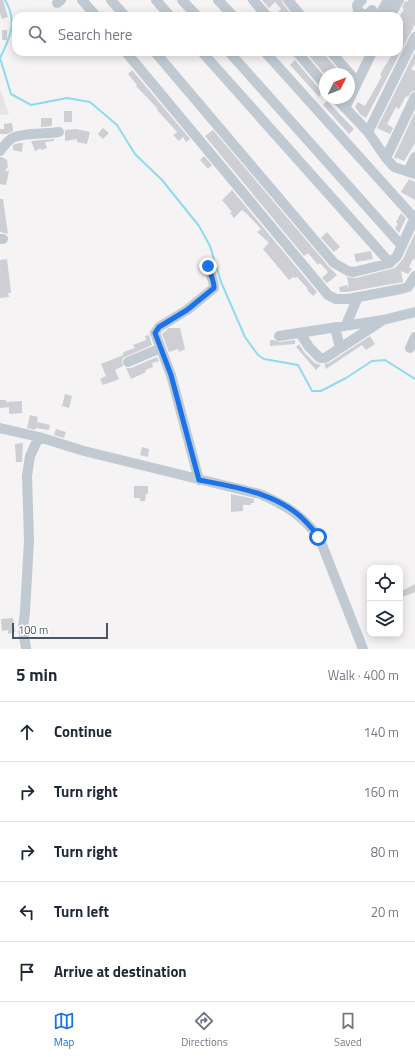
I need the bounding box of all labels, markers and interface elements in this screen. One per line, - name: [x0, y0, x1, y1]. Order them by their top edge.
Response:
- search box: [12, 12, 403, 56]
- icon: search: [26, 23, 48, 45]
- text: Search here: [58, 23, 132, 46]
- north arrow: [319, 68, 355, 104]
- route end: [199, 257, 217, 275]
- route start: [309, 528, 327, 546]
- map controls: [367, 565, 403, 637]
- button: locate: [367, 565, 403, 601]
- button: layers: [367, 601, 403, 637]
- scale bar: [12, 621, 108, 640]
- text: 100 m: [18, 622, 48, 638]
- text: 5 min: [16, 662, 57, 688]
- text: Walk · 400 m: [328, 665, 399, 685]
- text: Continue: [54, 720, 112, 743]
- icon: ahead: [16, 721, 38, 743]
- text: 140 m: [363, 722, 399, 742]
- text: Turn right: [54, 780, 118, 803]
- icon: right: [16, 781, 38, 803]
- text: 160 m: [363, 782, 399, 802]
- text: Turn right: [54, 840, 118, 863]
- icon: right: [16, 841, 38, 863]
- text: 80 m: [371, 842, 399, 862]
- text: Turn left: [54, 900, 109, 923]
- icon: left: [16, 901, 38, 923]
- text: 20 m: [371, 902, 399, 922]
- text: Arrive at destination: [54, 960, 187, 983]
- icon: arrive: [16, 961, 38, 983]
- tab: Map: [53, 1010, 75, 1050]
- tab: Directions: [181, 1010, 228, 1050]
- tab: Saved: [334, 1010, 362, 1050]

